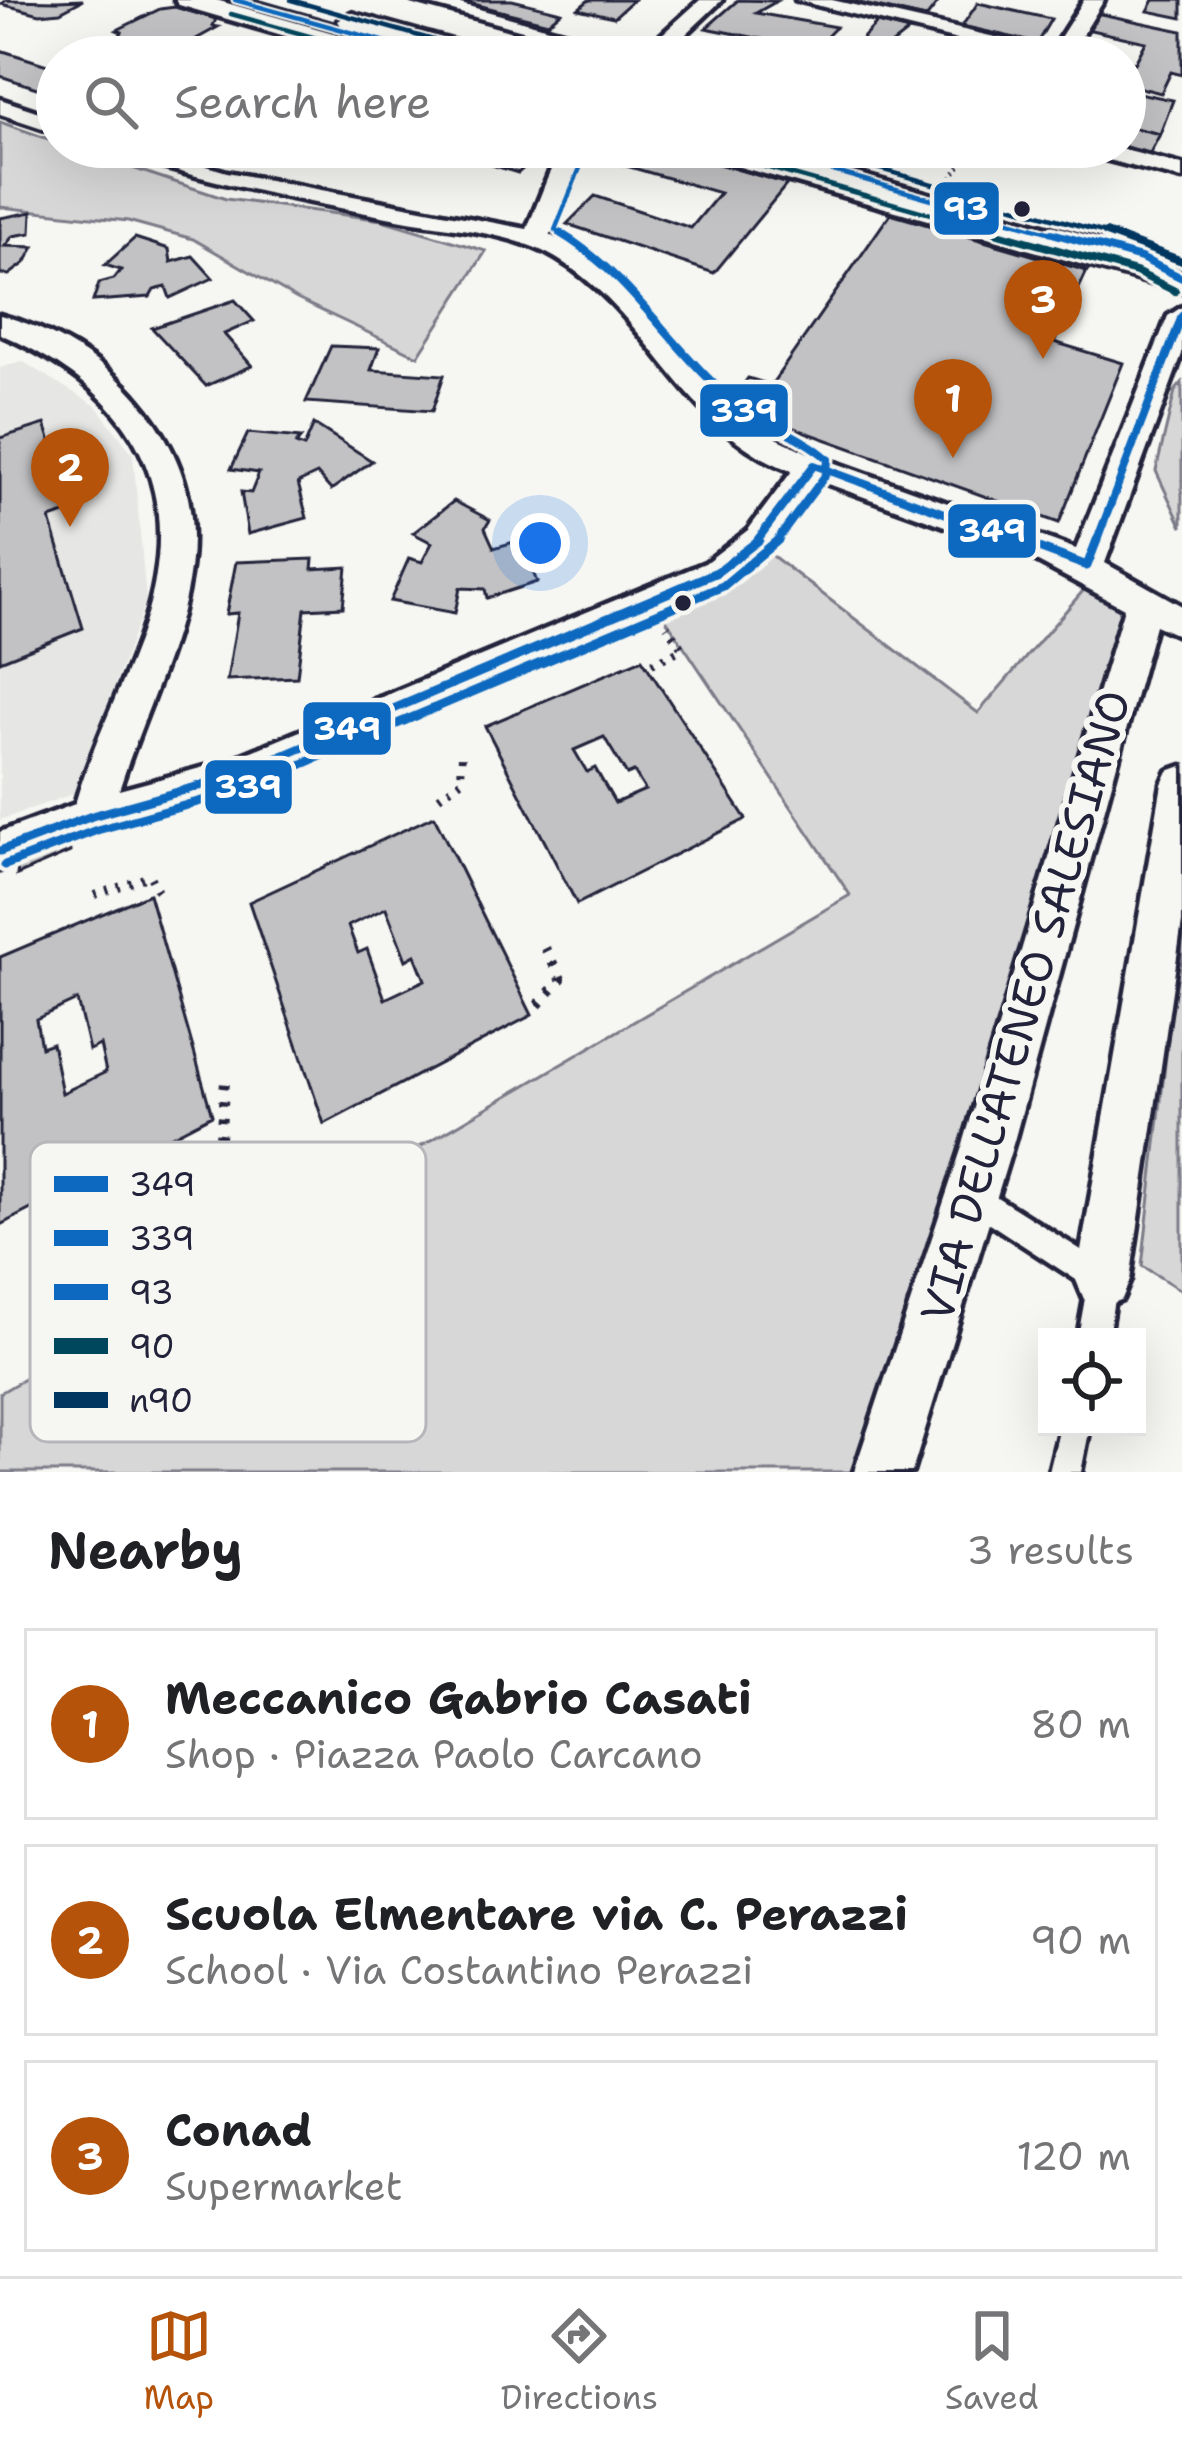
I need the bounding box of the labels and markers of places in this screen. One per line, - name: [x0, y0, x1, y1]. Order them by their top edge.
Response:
- unlabelled marker: [1011, 198, 1033, 220]
- pin: 3: [1004, 260, 1082, 359]
- pin: 1: [914, 359, 992, 458]
- pin: 2: [31, 428, 109, 527]
- unlabelled marker: [672, 592, 694, 614]

